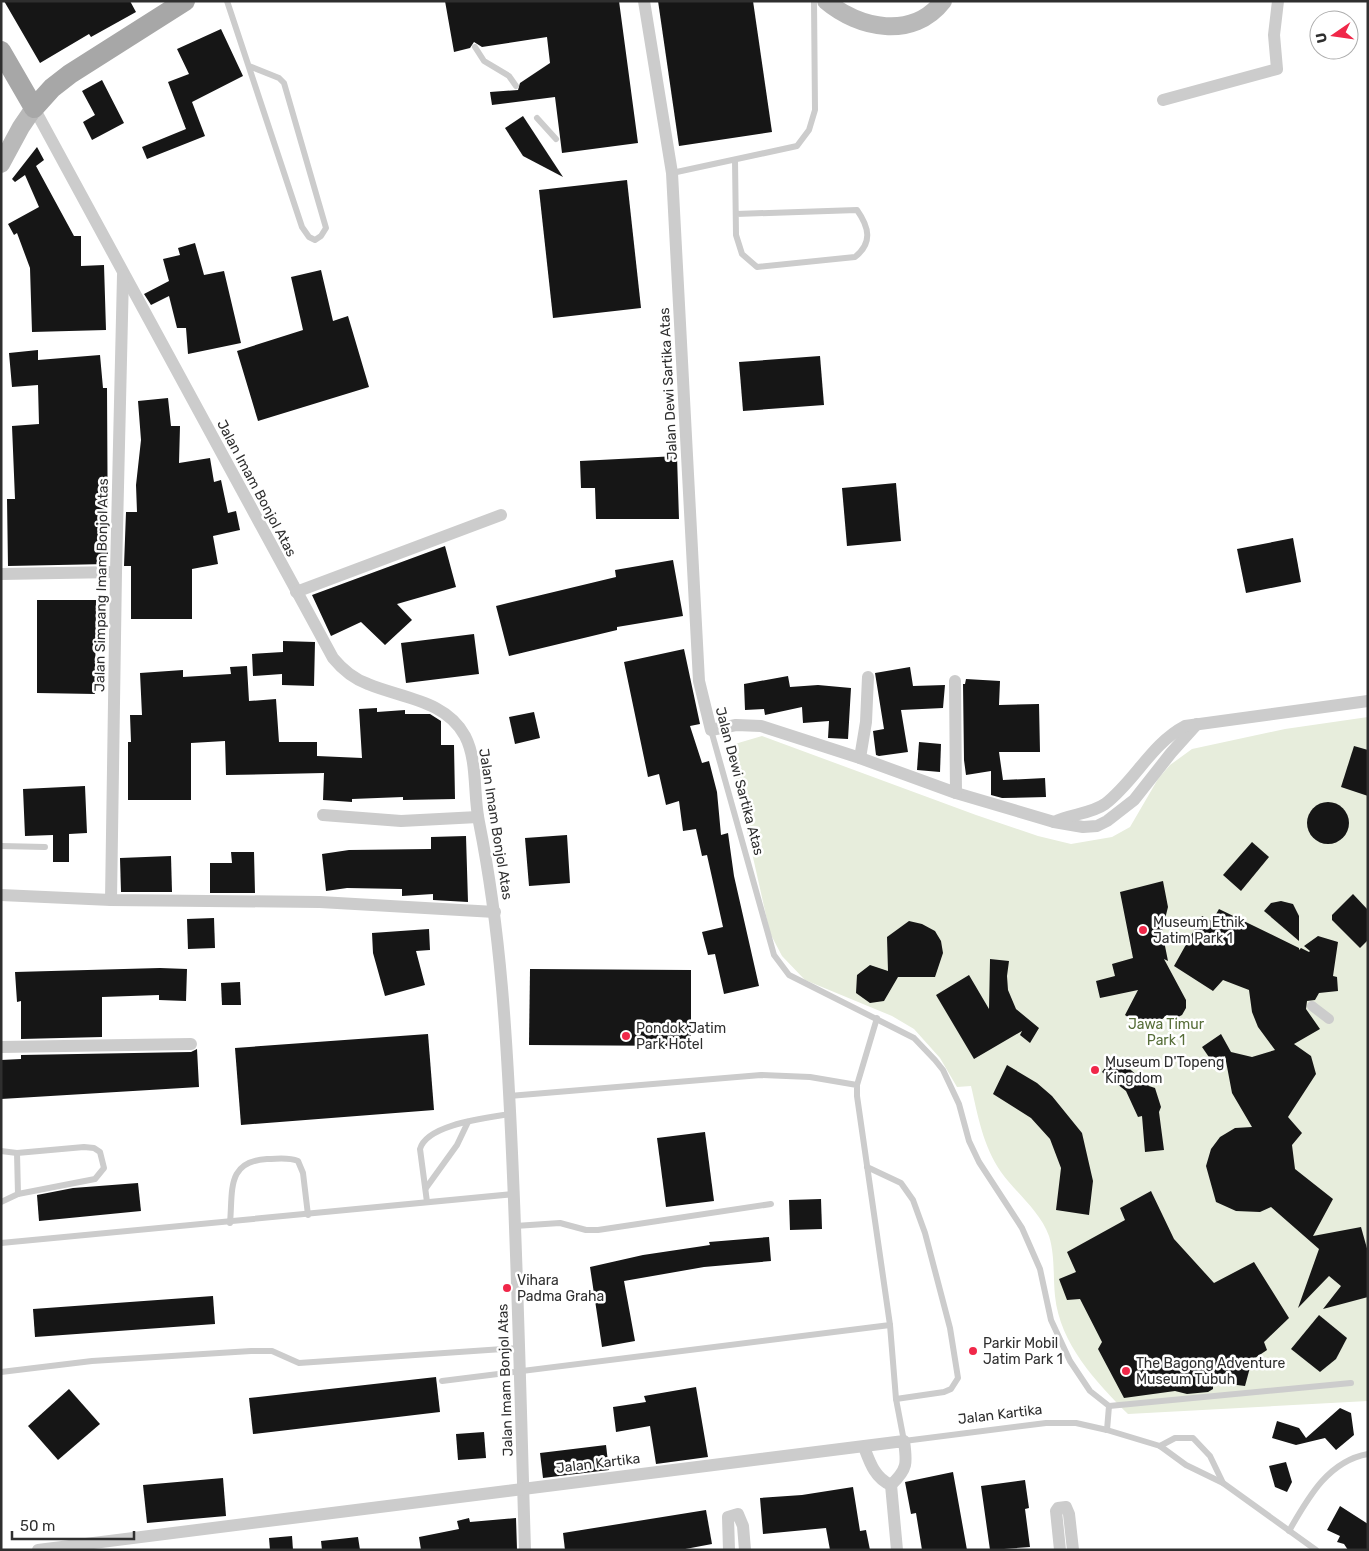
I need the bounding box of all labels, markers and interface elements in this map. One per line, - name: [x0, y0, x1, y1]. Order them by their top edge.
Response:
- north arrow: [1309, 10, 1359, 60]
- text: U: [1312, 31, 1331, 45]
- street label: Jalan Dewi Sartika Atas: [656, 307, 681, 461]
- street label: Jalan Imam Bonjol Atas: [213, 417, 300, 560]
- street label: Jalan Simpang Imam Bonjol Atas: [91, 478, 112, 692]
- street label: Jalan Dewi Sartika Atas: [712, 705, 767, 857]
- street label: Jalan Imam Bonjol Atas: [475, 747, 516, 901]
- place label: Museum Etnik Jatim Park 1: [1153, 914, 1246, 947]
- marker: Museum Etnik Jatim Park 1: [1137, 924, 1149, 936]
- park label: Jawa Timur Park 1: [1128, 1016, 1205, 1049]
- place label: Pondok Jatim Park Hotel: [636, 1020, 726, 1053]
- marker: Pondok Jatim Park Hotel: [620, 1030, 632, 1042]
- place label: Museum D'Topeng Kingdom: [1105, 1054, 1224, 1087]
- marker: Museum D'Topeng Kingdom: [1089, 1064, 1101, 1076]
- place label: Vihara Padma Graha: [517, 1272, 604, 1305]
- marker: Vihara Padma Graha: [501, 1282, 513, 1294]
- street label: Jalan Imam Bonjol Atas: [494, 1303, 517, 1457]
- place label: Parkir Mobil Jatim Park 1: [983, 1335, 1063, 1368]
- marker: Parkir Mobil Jatim Park 1: [967, 1345, 979, 1357]
- place label: The Bagong Adventure Museum Tubuh: [1136, 1355, 1285, 1388]
- marker: The Bagong Adventure Museum Tubuh: [1120, 1365, 1132, 1377]
- street label: Jalan Kartika: [957, 1401, 1043, 1428]
- street label: Jalan Kartika: [555, 1450, 641, 1477]
- scale bar: [12, 1508, 135, 1540]
- text: 50 m: [20, 1517, 55, 1535]

